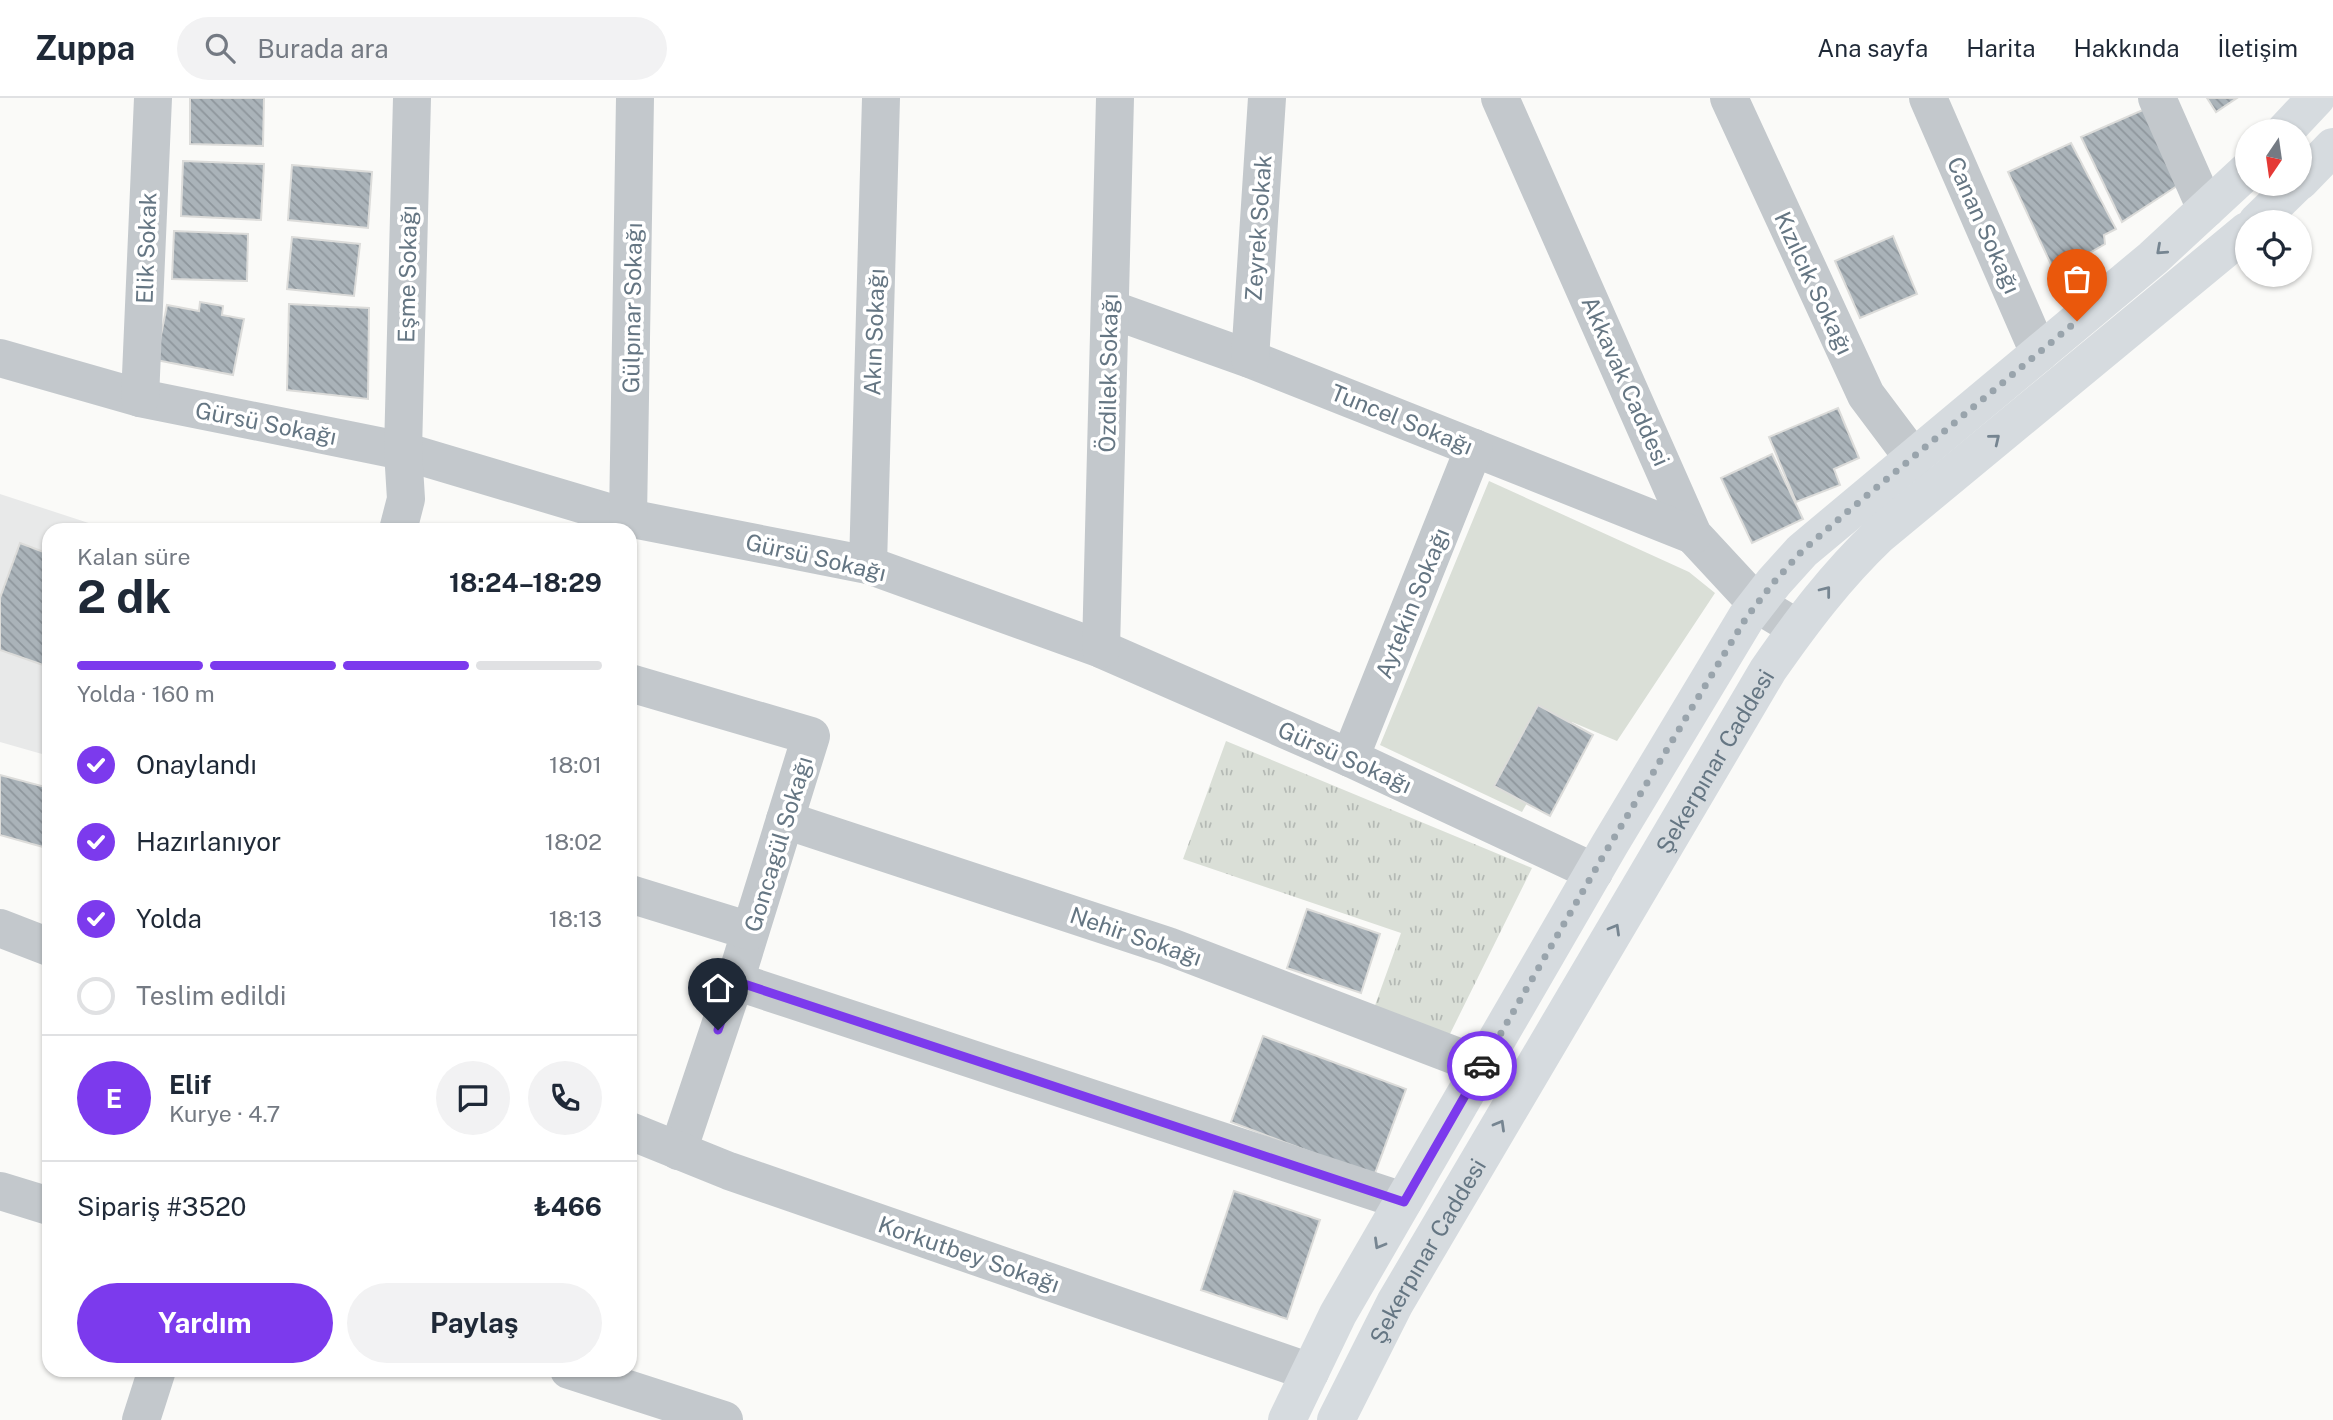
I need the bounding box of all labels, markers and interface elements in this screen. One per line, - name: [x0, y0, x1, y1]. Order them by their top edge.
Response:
- search box: [177, 17, 667, 80]
- text: Zuppa: [35, 29, 135, 67]
- icon: search: [201, 29, 239, 67]
- text: Burada ara: [257, 33, 389, 64]
- text: Ana sayfa: [1817, 34, 1928, 62]
- text: Harita: [1966, 34, 2036, 62]
- text: Hakkında: [2074, 34, 2179, 62]
- text: İletişim: [2217, 34, 2298, 62]
- north arrow: [2235, 119, 2312, 196]
- map controls: [2235, 119, 2312, 287]
- street label: Canan Sokağı: [1942, 152, 2026, 298]
- street label: Zeyrek Sokak: [1239, 154, 1277, 302]
- street label: Elik Sokak: [131, 192, 161, 304]
- street label: Eşme Sokağı: [392, 205, 422, 343]
- street label: Kızılcık Sokağı: [1769, 207, 1859, 359]
- button: locate: [2235, 210, 2312, 287]
- street label: Gülpınar Sokağı: [617, 222, 647, 394]
- one-way arrow: [2156, 242, 2169, 255]
- pin: [2047, 249, 2107, 321]
- icon: bag: [2058, 260, 2096, 298]
- street label: Akın Sokağı: [858, 268, 890, 396]
- street label: Akkavak Caddesi: [1577, 292, 1675, 470]
- street label: Özdilek Sokağı: [1093, 293, 1123, 453]
- street label: Tuncel Sokağı: [1327, 378, 1477, 460]
- street label: Gürsü Sokağı: [193, 396, 339, 450]
- one-way arrow: [1988, 435, 2000, 448]
- street label: Aytekin Sokağı: [1369, 524, 1455, 682]
- street label: Gürsü Sokağı: [743, 528, 889, 586]
- text: Kalan süre: [77, 543, 191, 570]
- text: 18:24–18:29: [449, 567, 602, 598]
- text: 2 dk: [77, 569, 171, 623]
- one-way arrow: [1818, 586, 1831, 598]
- street label: Şekerpınar Caddesi: [1650, 664, 1779, 858]
- text: Yolda · 160 m: [77, 680, 215, 707]
- street label: Gürsü Sokağı: [1274, 715, 1416, 799]
- icon: check: [77, 746, 115, 784]
- text: Onaylandı: [136, 749, 257, 780]
- text: 18:01: [549, 751, 602, 778]
- street label: Goncagül Sokağı: [739, 753, 817, 935]
- icon: check: [77, 823, 115, 861]
- text: Hazırlanıyor: [136, 826, 281, 857]
- text: 18:02: [545, 828, 602, 855]
- icon: check: [77, 900, 115, 938]
- street label: Nehir Sokağı: [1067, 901, 1205, 971]
- text: Yolda: [136, 903, 202, 934]
- text: 18:13: [549, 905, 602, 932]
- one-way arrow: [1607, 923, 1620, 936]
- pin: [688, 958, 748, 1030]
- icon: home: [699, 969, 737, 1007]
- text: Teslim edildi: [136, 980, 286, 1011]
- courier: [1447, 1031, 1517, 1101]
- icon: car: [1463, 1047, 1501, 1085]
- button: chat: [436, 1061, 510, 1135]
- button: phone: [528, 1061, 602, 1135]
- text: Elif: [169, 1069, 211, 1100]
- text: E: [106, 1083, 122, 1114]
- text: Kurye · 4.7: [169, 1100, 280, 1127]
- one-way arrow: [1492, 1120, 1505, 1132]
- street label: Şekerpınar Caddesi: [1363, 1154, 1491, 1348]
- text: Sipariş #3520: [77, 1191, 247, 1222]
- text: ₺466: [534, 1191, 602, 1222]
- street label: Korkutbey Sokağı: [875, 1210, 1063, 1298]
- one-way arrow: [1374, 1236, 1387, 1249]
- button: Yardım: [77, 1283, 333, 1363]
- button: Paylaş: [347, 1283, 602, 1363]

